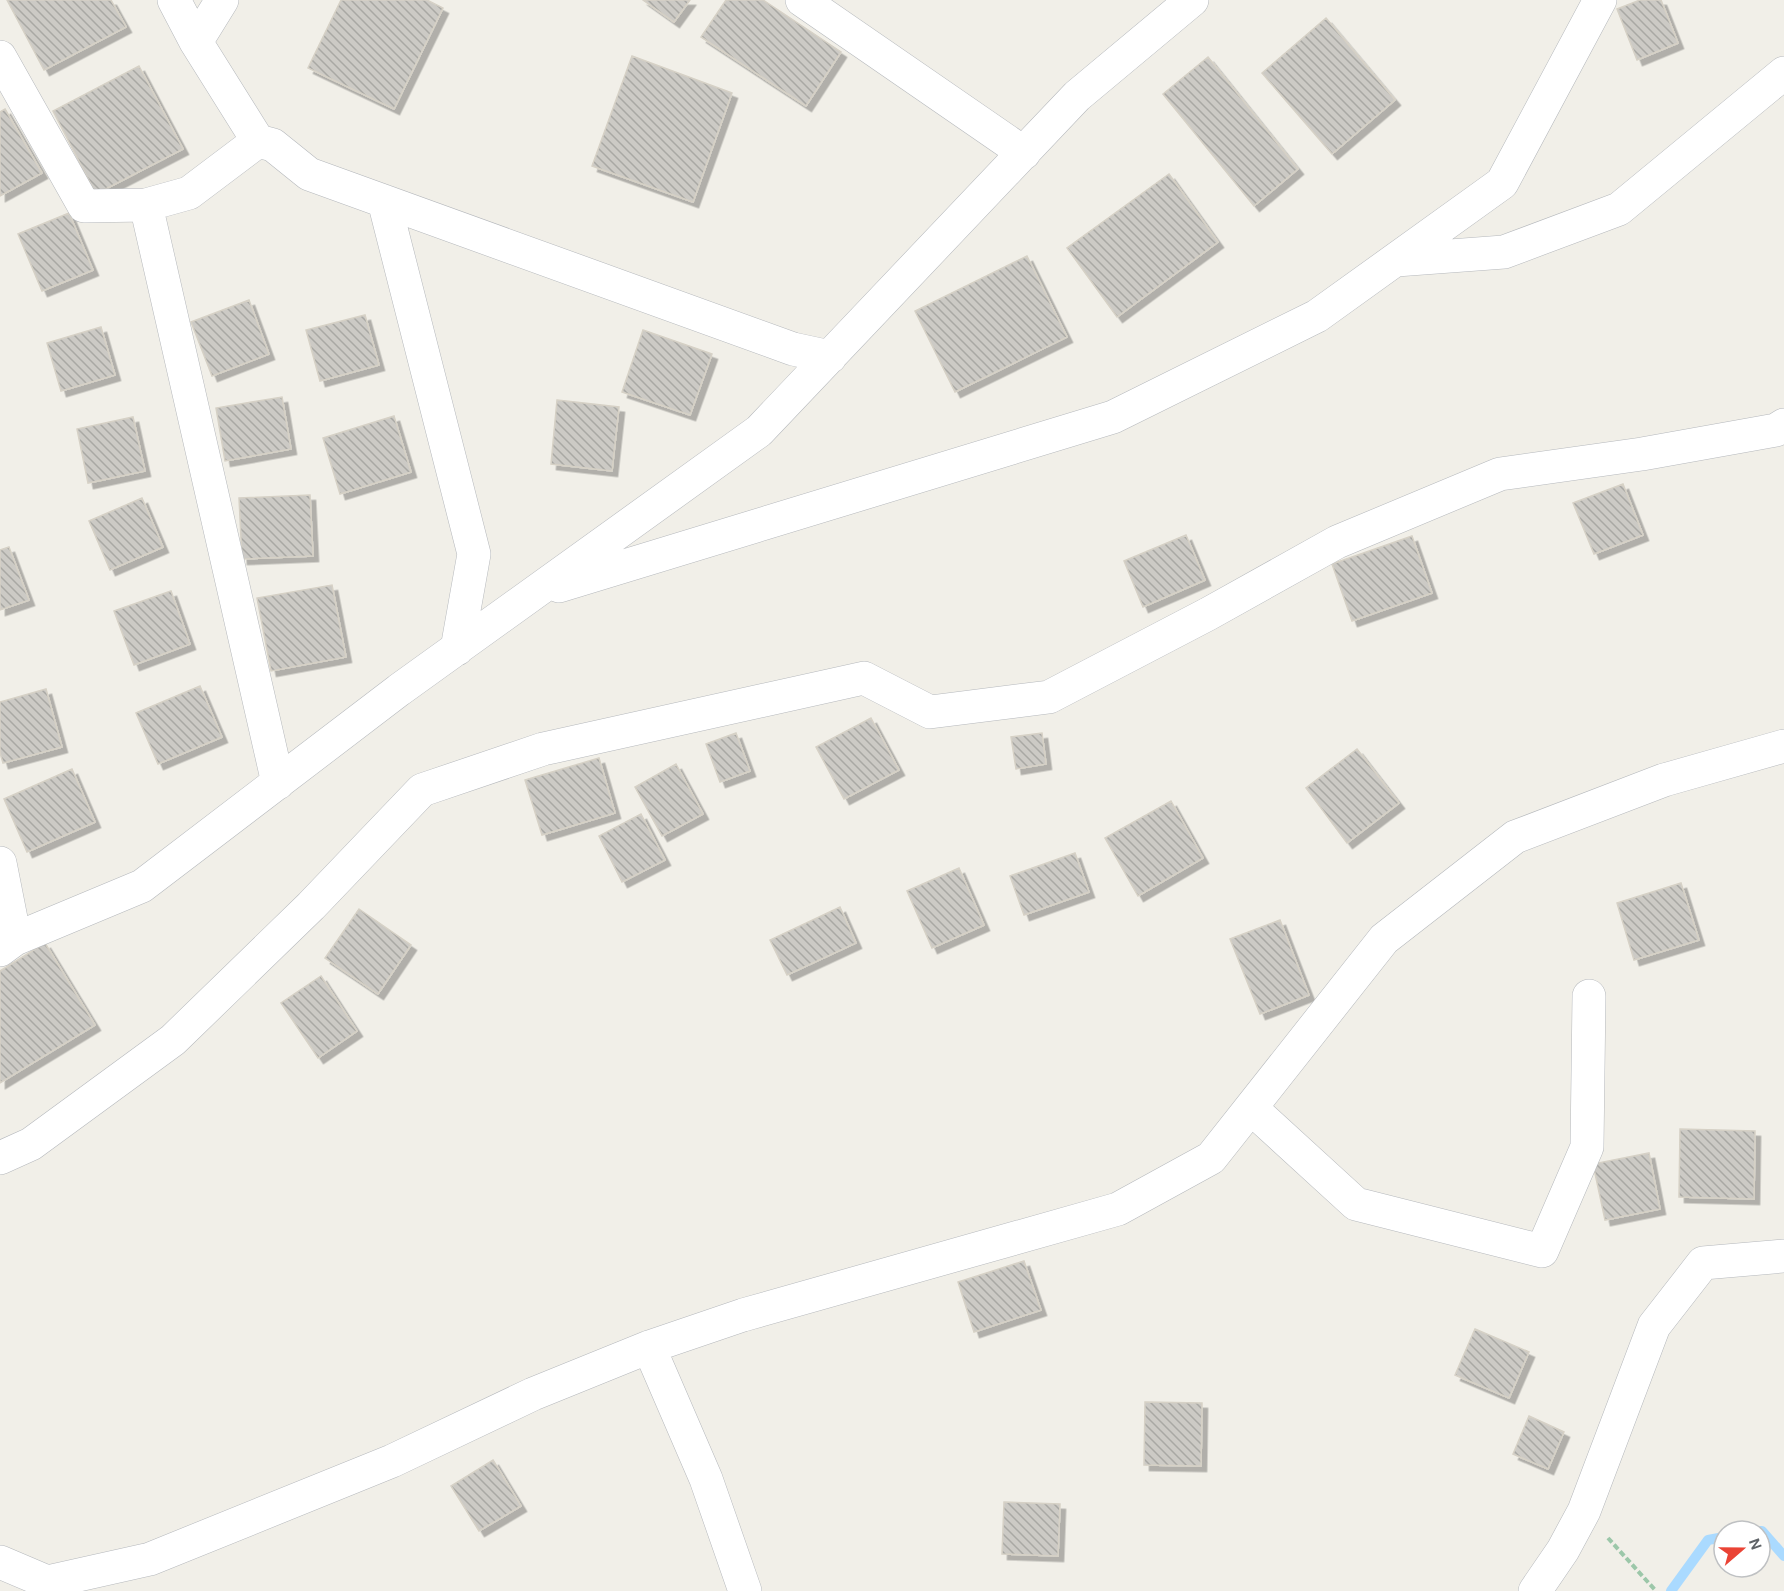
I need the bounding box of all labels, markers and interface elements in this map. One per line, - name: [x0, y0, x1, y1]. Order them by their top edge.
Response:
- north arrow: [1712, 1519, 1772, 1579]
- text: N: [1745, 1535, 1767, 1553]

